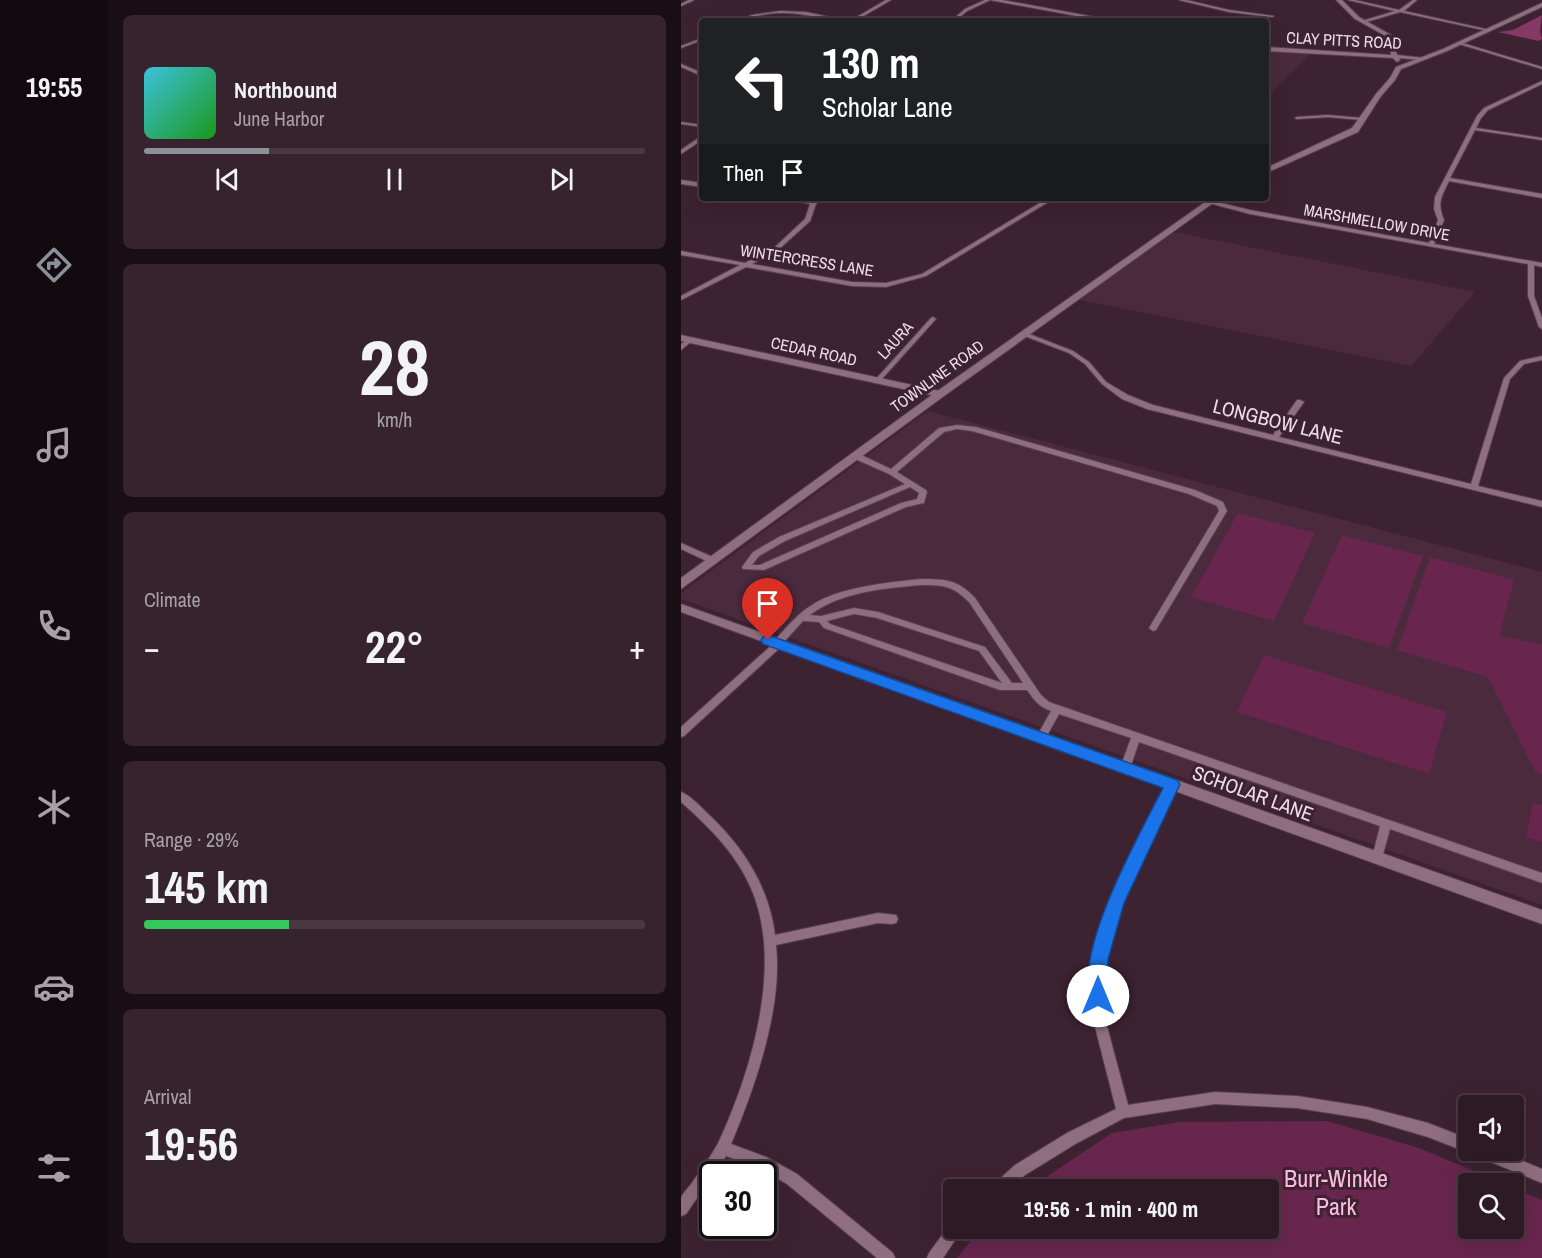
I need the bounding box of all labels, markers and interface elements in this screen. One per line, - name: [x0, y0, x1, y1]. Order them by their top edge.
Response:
- street label: CLAY PITTS ROAD: [1286, 26, 1402, 54]
- text: 130 m: [822, 35, 920, 91]
- icon: left: [723, 42, 801, 120]
- text: 19:55: [26, 69, 82, 105]
- text: Northbound: [234, 75, 337, 105]
- text: Scholar Lane: [822, 89, 952, 125]
- text: June Harbor: [234, 105, 324, 132]
- icon: arrive: [776, 156, 809, 189]
- text: Then: [723, 158, 764, 188]
- icon: previous: [211, 163, 244, 196]
- icon: pause: [378, 163, 411, 196]
- icon: next: [545, 163, 578, 196]
- street label: MARSHMELLOW DRIVE: [1302, 198, 1452, 246]
- street label: WINTERCRESS LANE: [739, 239, 875, 281]
- icon: directions: [33, 244, 75, 286]
- text: 28: [359, 314, 430, 419]
- street label: LAURA: [872, 316, 918, 364]
- street label: CEDAR ROAD: [769, 331, 859, 371]
- street label: TOWNLINE ROAD: [886, 335, 988, 417]
- street label: LONGBOW LANE: [1210, 392, 1346, 450]
- text: km/h: [377, 406, 412, 433]
- icon: music: [33, 424, 75, 466]
- pin: [742, 578, 793, 640]
- text: Climate: [144, 586, 201, 613]
- icon: arrive: [751, 587, 784, 620]
- icon: phone: [33, 605, 75, 647]
- text: 22°: [365, 616, 424, 677]
- text: −: [144, 625, 160, 669]
- text: +: [629, 625, 645, 669]
- street label: SCHOLAR LANE: [1189, 759, 1317, 827]
- icon: climate: [33, 786, 75, 828]
- text: Range · 29%: [144, 826, 239, 853]
- text: 145 km: [144, 856, 269, 917]
- position arrow: [1066, 964, 1130, 1028]
- icon: car: [33, 966, 75, 1008]
- text: Arrival: [144, 1083, 191, 1110]
- map controls: [1458, 1095, 1524, 1239]
- button: sound: [1458, 1095, 1524, 1161]
- text: 19:56: [144, 1113, 238, 1174]
- icon: filters: [33, 1147, 75, 1189]
- speed limit sign: 30: [699, 1161, 777, 1239]
- park label: Burr-Winkle Park: [1284, 1162, 1388, 1222]
- button: search: [1458, 1173, 1524, 1239]
- text: 19:56 · 1 min · 400 m: [1024, 1194, 1198, 1224]

